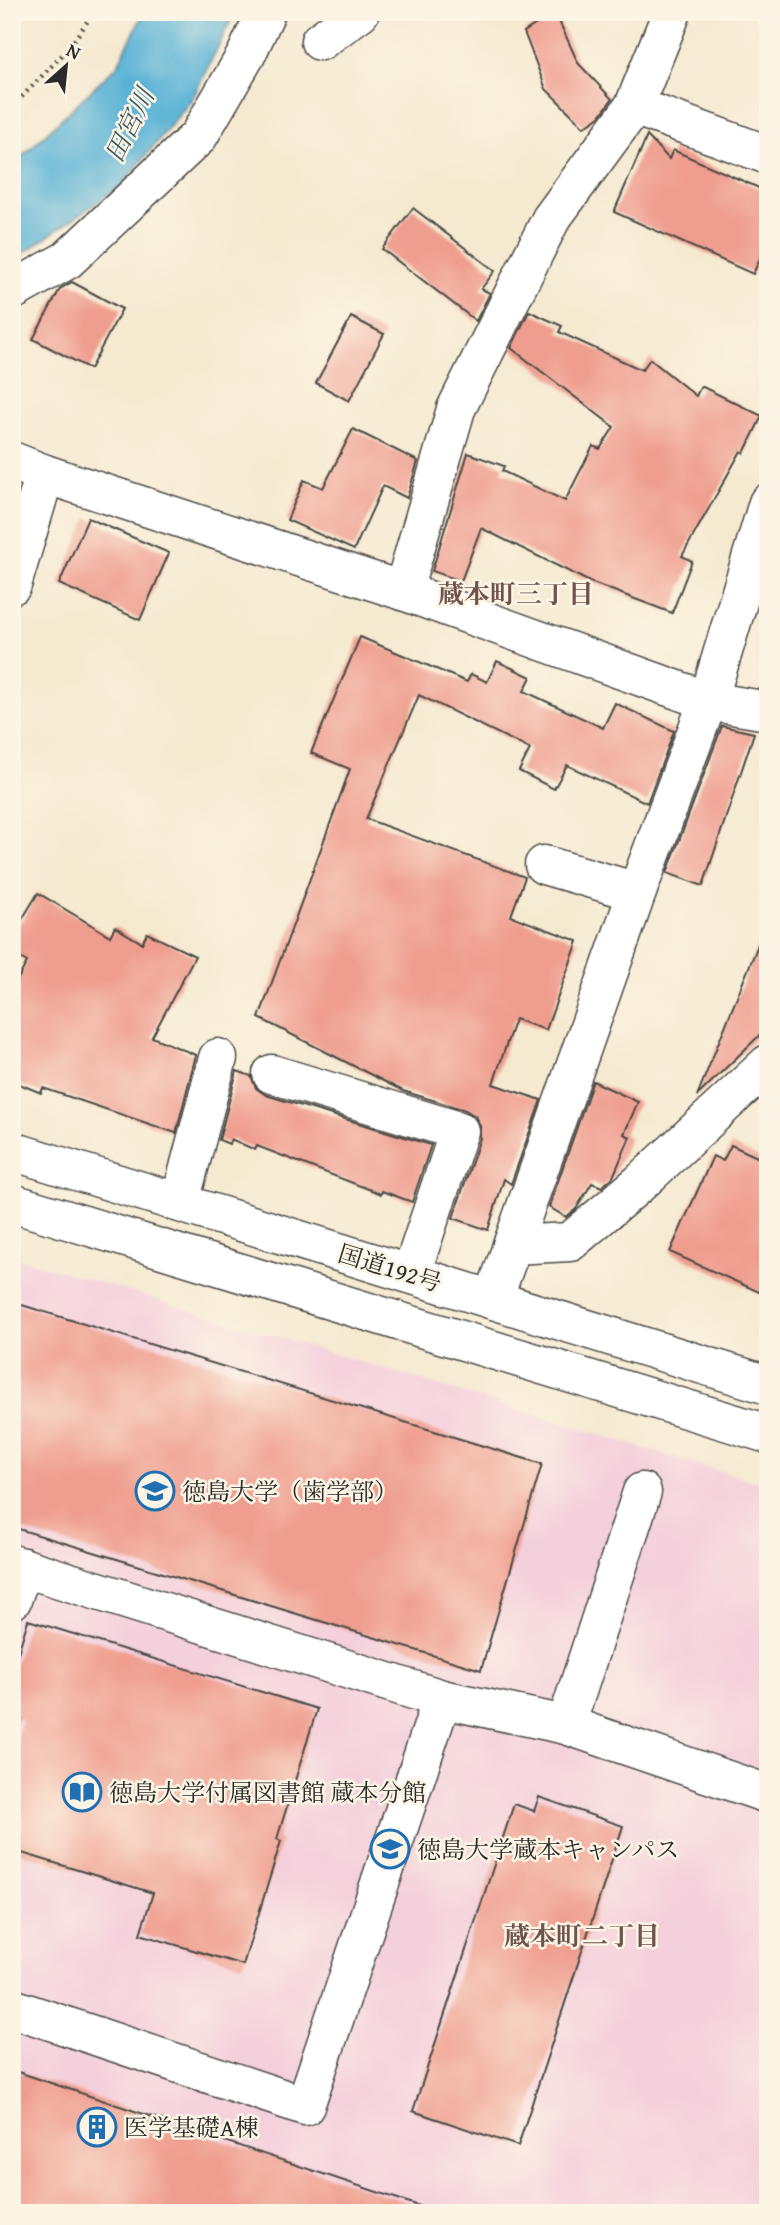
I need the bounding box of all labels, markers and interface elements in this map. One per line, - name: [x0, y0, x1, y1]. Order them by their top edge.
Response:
- north arrow: [32, 32, 102, 102]
- text: N: [62, 35, 86, 66]
- water label: 田宮川: [94, 79, 165, 169]
- district label: 蔵本町三丁目: [438, 574, 594, 613]
- street label: 国道192号: [334, 1236, 446, 1300]
- school or university icon: 徳島大学（歯学部）: [134, 1470, 176, 1512]
- place label: 徳島大学（歯学部）: [182, 1474, 398, 1509]
- library icon: 徳島大学付属図書館 蔵本分館: [61, 1771, 103, 1813]
- place label: 徳島大学付属図書館 蔵本分館: [109, 1775, 426, 1810]
- school or university icon: 徳島大学蔵本キャンパス: [369, 1828, 411, 1870]
- place label: 徳島大学蔵本キャンパス: [417, 1832, 679, 1867]
- district label: 蔵本町二丁目: [504, 1916, 660, 1955]
- building icon: 医学基礎A棟: [76, 2106, 118, 2148]
- place label: 医学基礎A棟: [124, 2110, 259, 2145]

